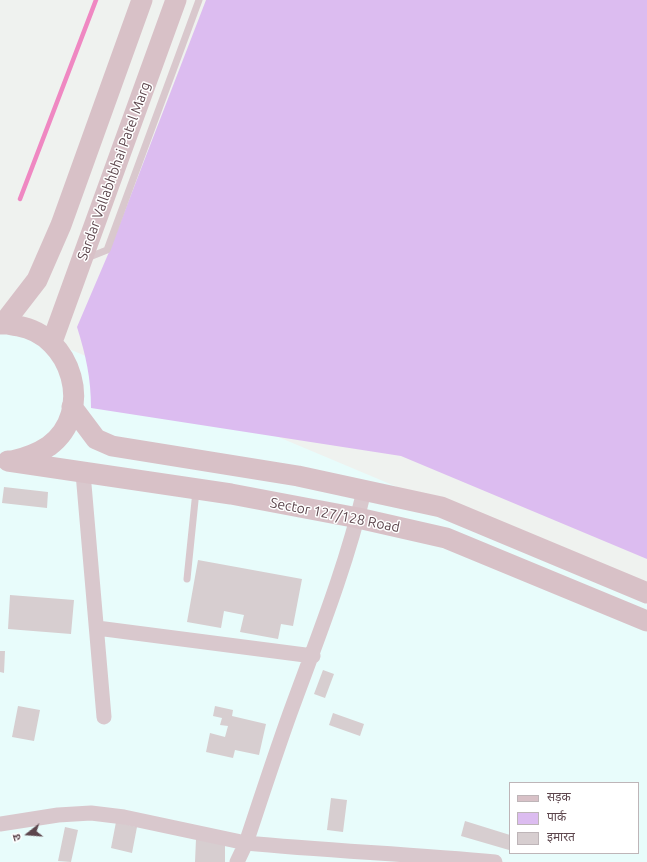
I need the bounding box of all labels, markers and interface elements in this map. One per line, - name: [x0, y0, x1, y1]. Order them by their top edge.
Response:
- street label: Sardar Vallabhbhai Patel Marg: [74, 80, 154, 262]
- street label: Sector 127/128 Road: [269, 494, 401, 536]
- legend: [509, 782, 639, 854]
- text: सड़क: [547, 790, 571, 803]
- text: पार्क: [547, 810, 566, 823]
- north arrow: [8, 814, 48, 854]
- text: इमारत: [547, 830, 575, 843]
- text: उ: [10, 833, 23, 842]

